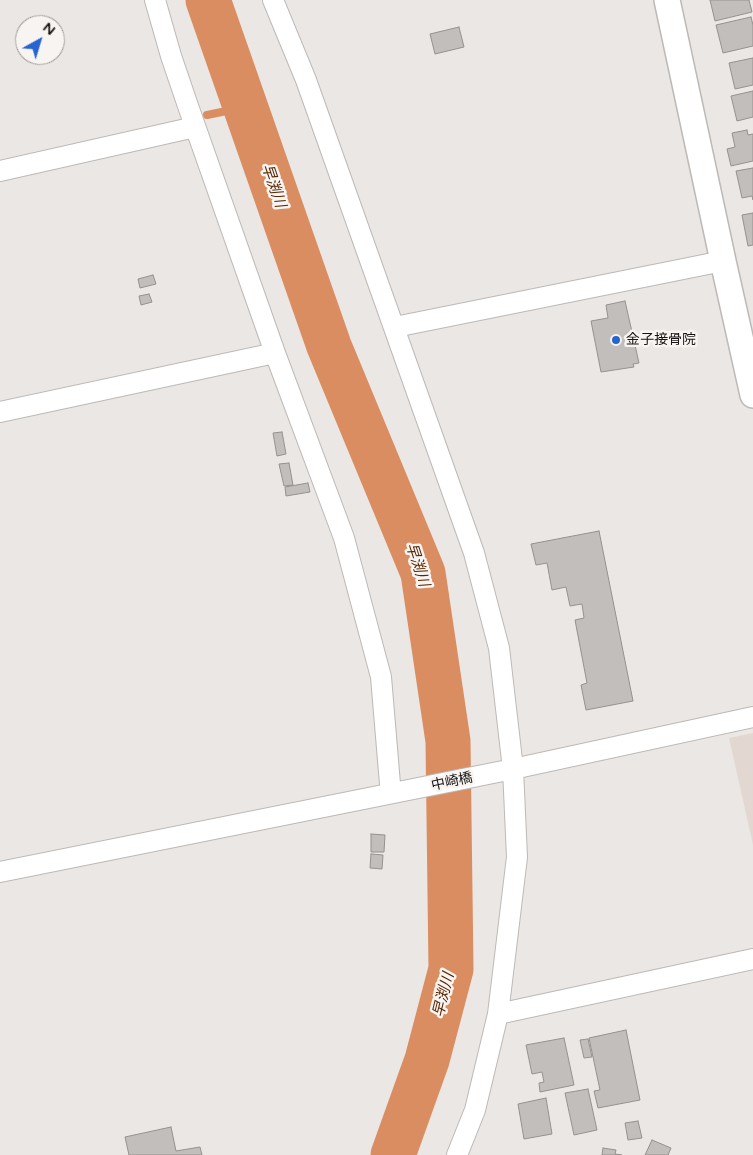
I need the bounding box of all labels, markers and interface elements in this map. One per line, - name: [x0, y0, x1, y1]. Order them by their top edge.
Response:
- north arrow: [15, 15, 65, 65]
- text: N: [39, 19, 59, 39]
- water label: 早渕川: [257, 162, 289, 210]
- place label: 金子接骨院: [626, 332, 696, 348]
- marker: 金子接骨院: [610, 334, 622, 346]
- water label: 早渕川: [401, 541, 433, 589]
- street label: 中崎橋: [430, 769, 474, 795]
- water label: 早渕川: [430, 971, 458, 1019]

